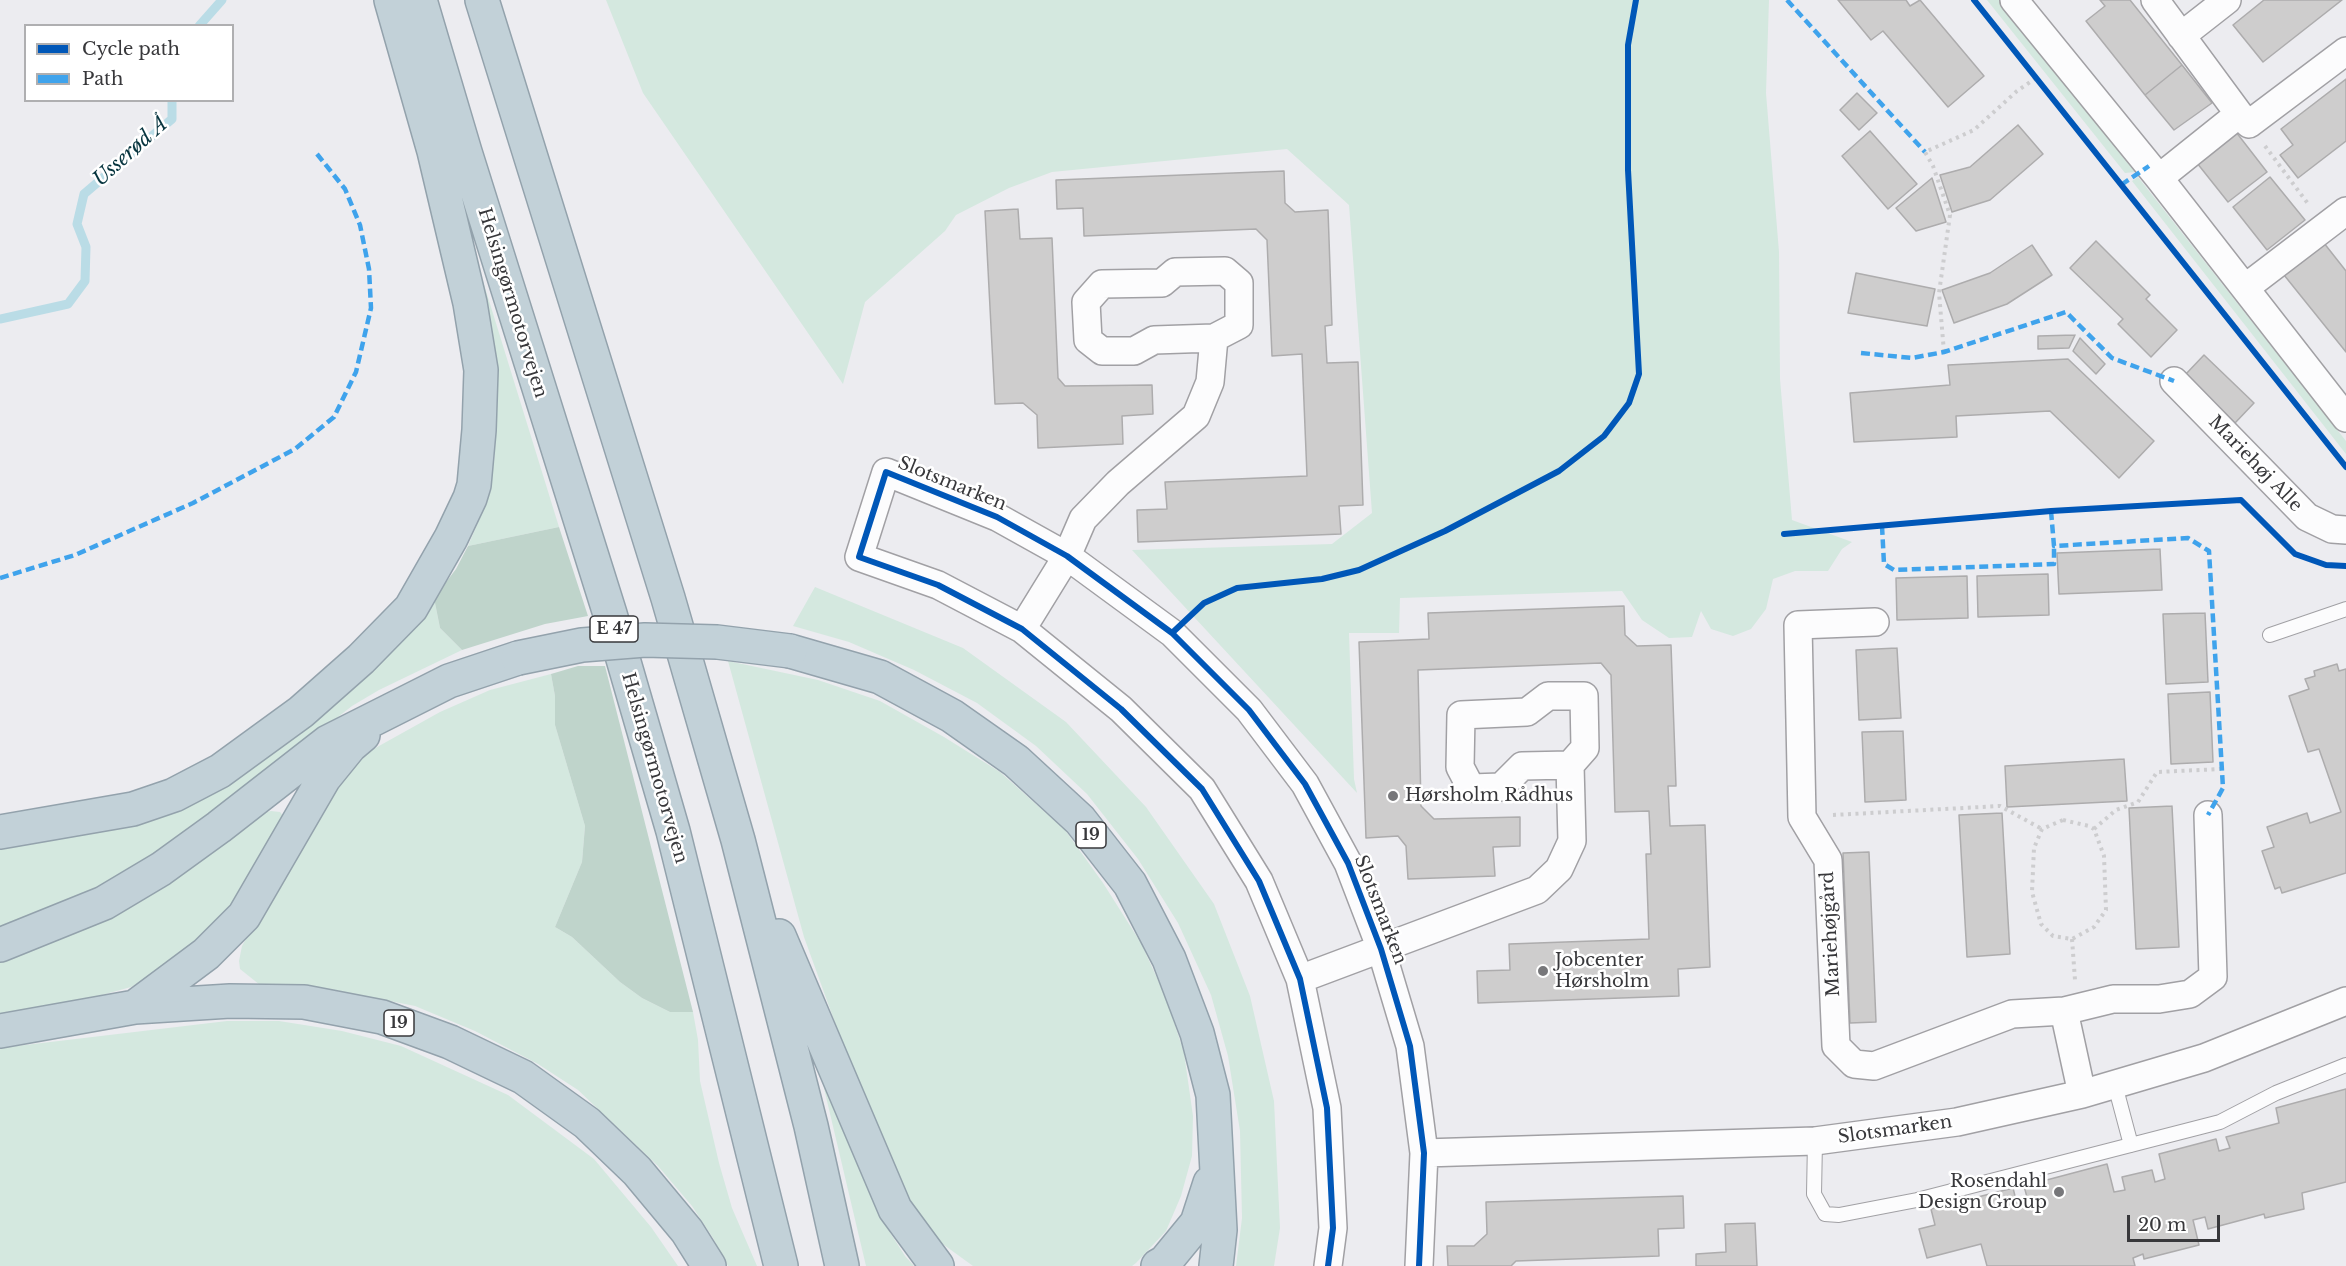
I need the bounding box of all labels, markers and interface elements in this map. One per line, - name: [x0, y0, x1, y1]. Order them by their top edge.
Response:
- legend: [24, 24, 234, 102]
- text: Cycle path: [82, 38, 180, 60]
- text: Path: [82, 68, 123, 90]
- water label: Usserød Å: [89, 112, 173, 192]
- street label: Helsingørmotorvejen: [473, 205, 551, 401]
- street label: Mariehøj Alle: [2204, 411, 2306, 517]
- street label: Slotsmarken: [895, 452, 1009, 516]
- road number: E 47: [590, 616, 638, 642]
- street label: Helsingørmotorvejen: [616, 670, 692, 866]
- place label: Hørsholm Rådhus: [1405, 785, 1573, 807]
- marker: Hørsholm Rådhus: [1386, 789, 1400, 803]
- road number: 19: [1076, 822, 1106, 848]
- street label: Slotsmarken: [1349, 852, 1411, 968]
- street label: Mariehøjgård: [1817, 871, 1845, 997]
- place label: Jobcenter Hørsholm: [1555, 950, 1649, 992]
- marker: Jobcenter Hørsholm: [1536, 964, 1550, 978]
- road number: 19: [384, 1010, 414, 1036]
- street label: Slotsmarken: [1836, 1111, 1954, 1149]
- place label: Rosendahl Design Group: [1918, 1171, 2047, 1214]
- marker: Rosendahl Design Group: [2052, 1185, 2066, 1199]
- scale bar: [2130, 1203, 2223, 1241]
- text: 20 m: [2138, 1214, 2186, 1236]

